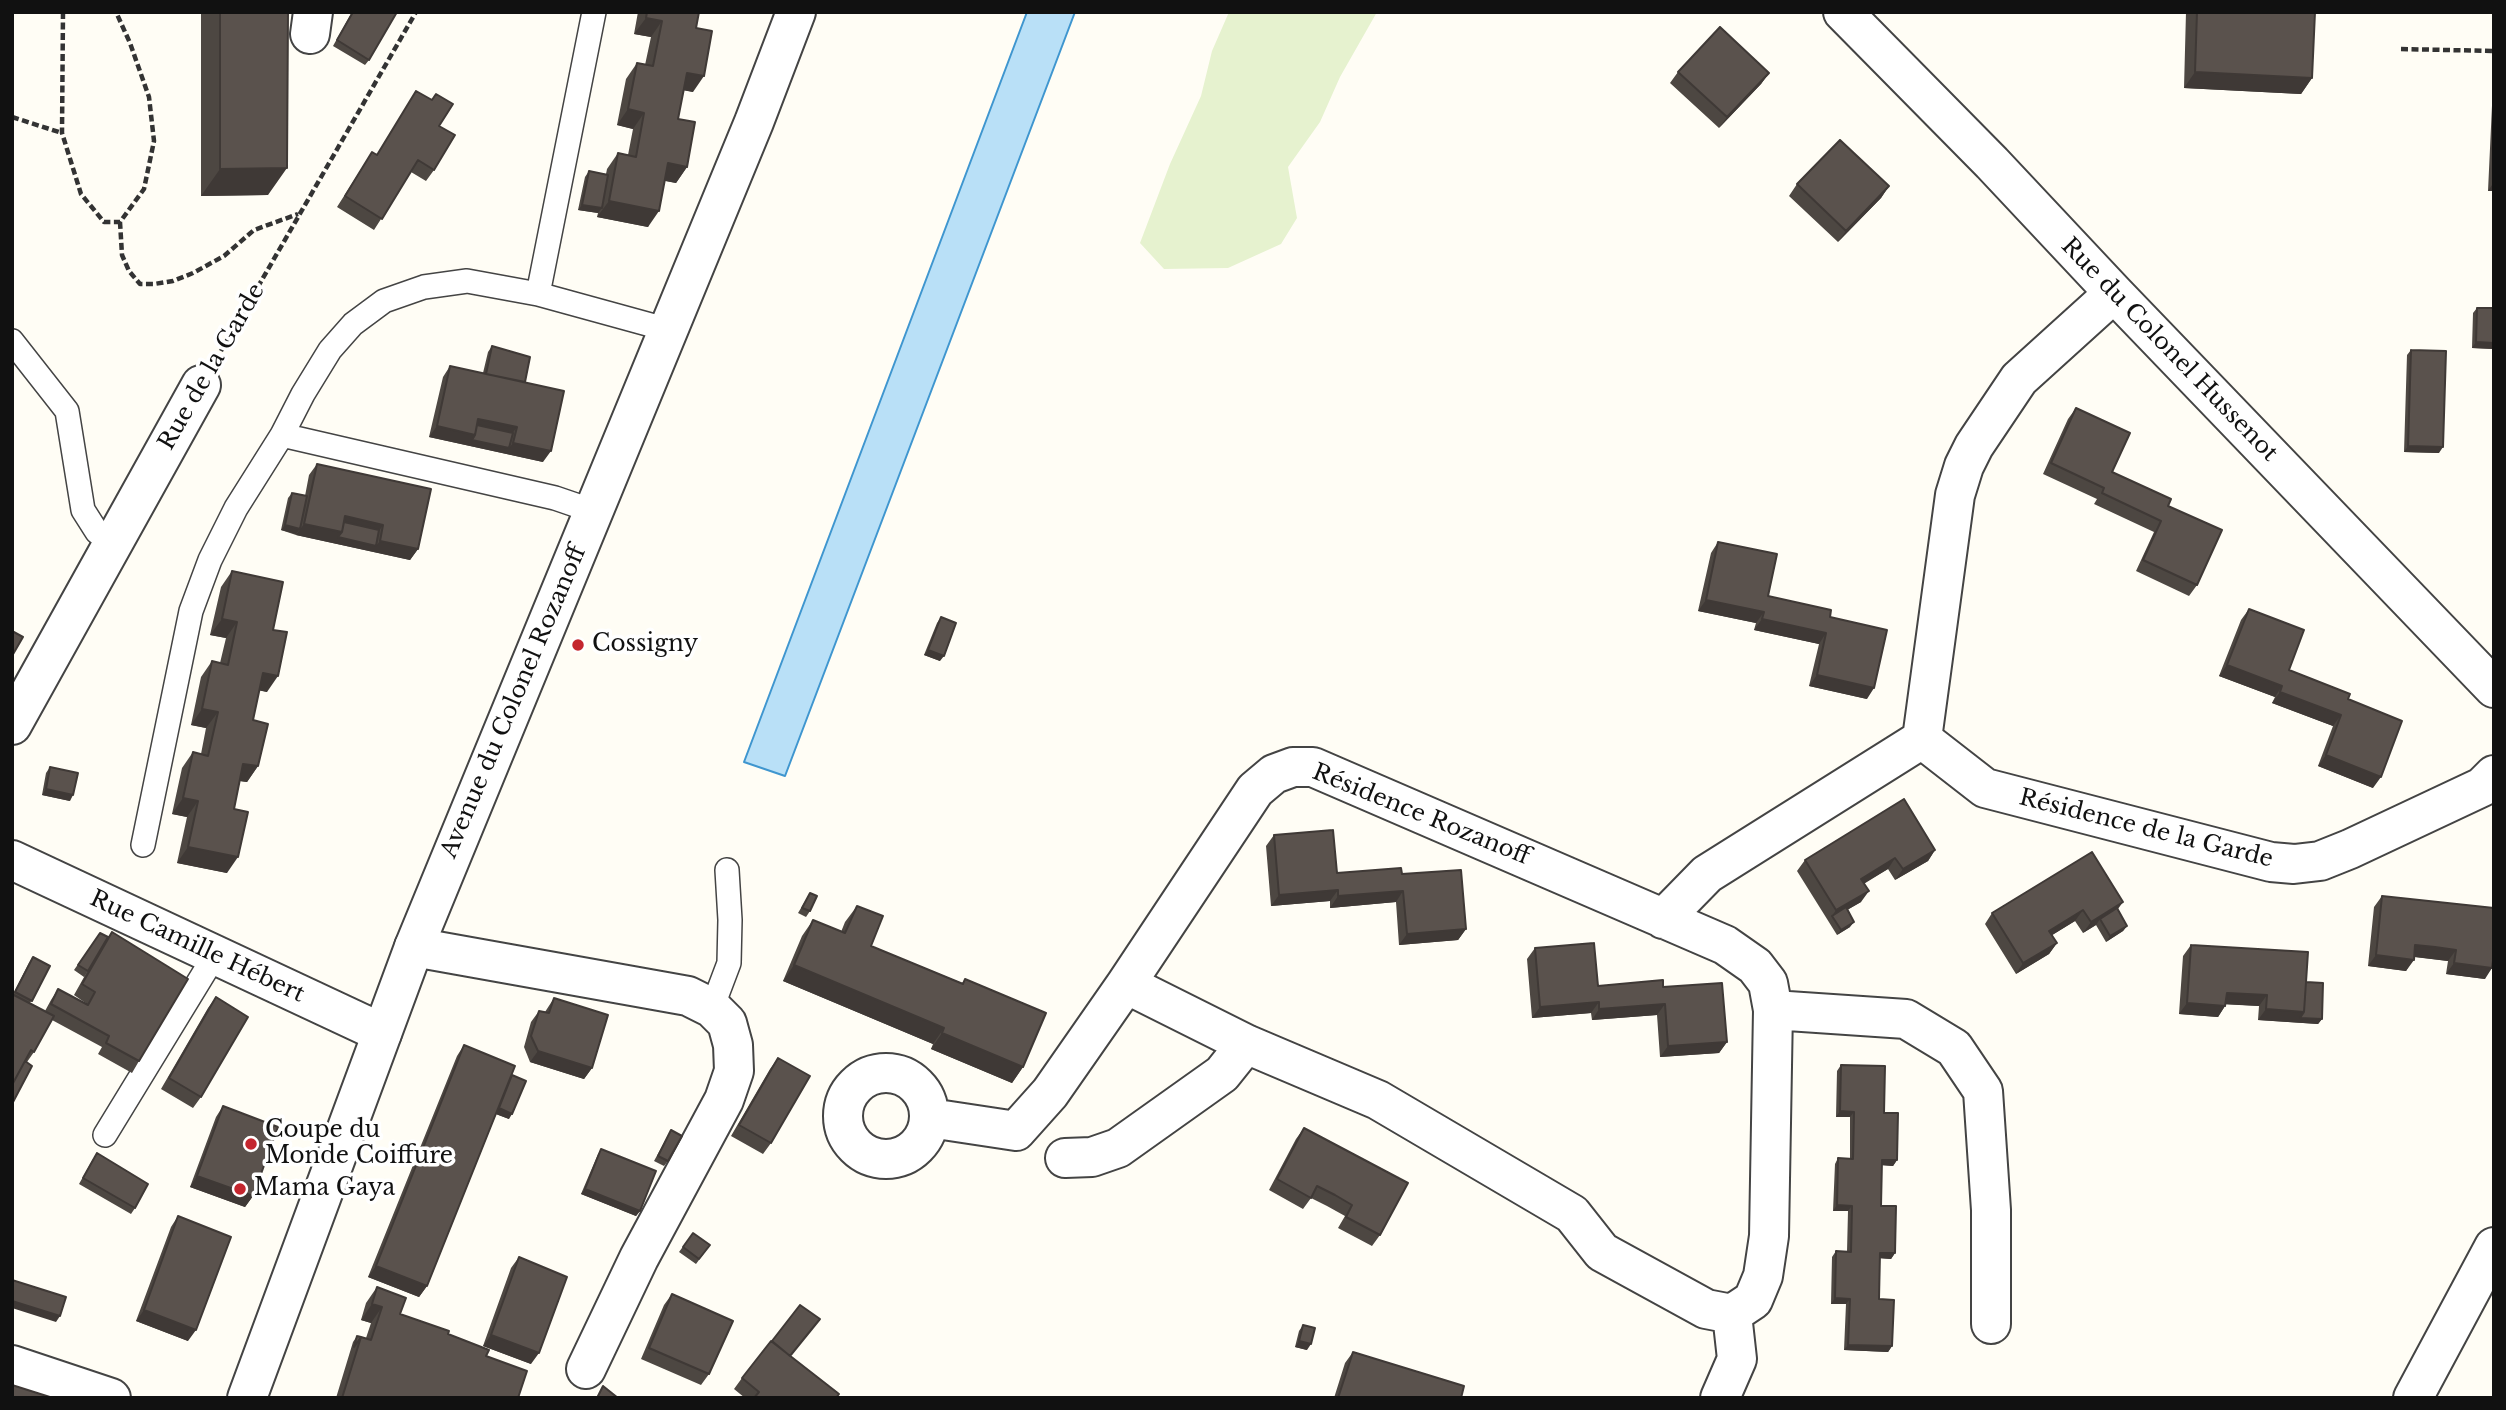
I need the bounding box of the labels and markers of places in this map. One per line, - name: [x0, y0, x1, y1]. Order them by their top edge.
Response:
- place label: Cossigny: [592, 631, 698, 659]
- marker: Cossigny: [570, 637, 586, 653]
- place label: Coupe du Monde Coiffure: [265, 1117, 453, 1171]
- marker: Coupe du Monde Coiffure: [243, 1136, 259, 1152]
- place label: Mama Gaya: [254, 1175, 395, 1203]
- marker: Mama Gaya: [232, 1181, 248, 1197]

